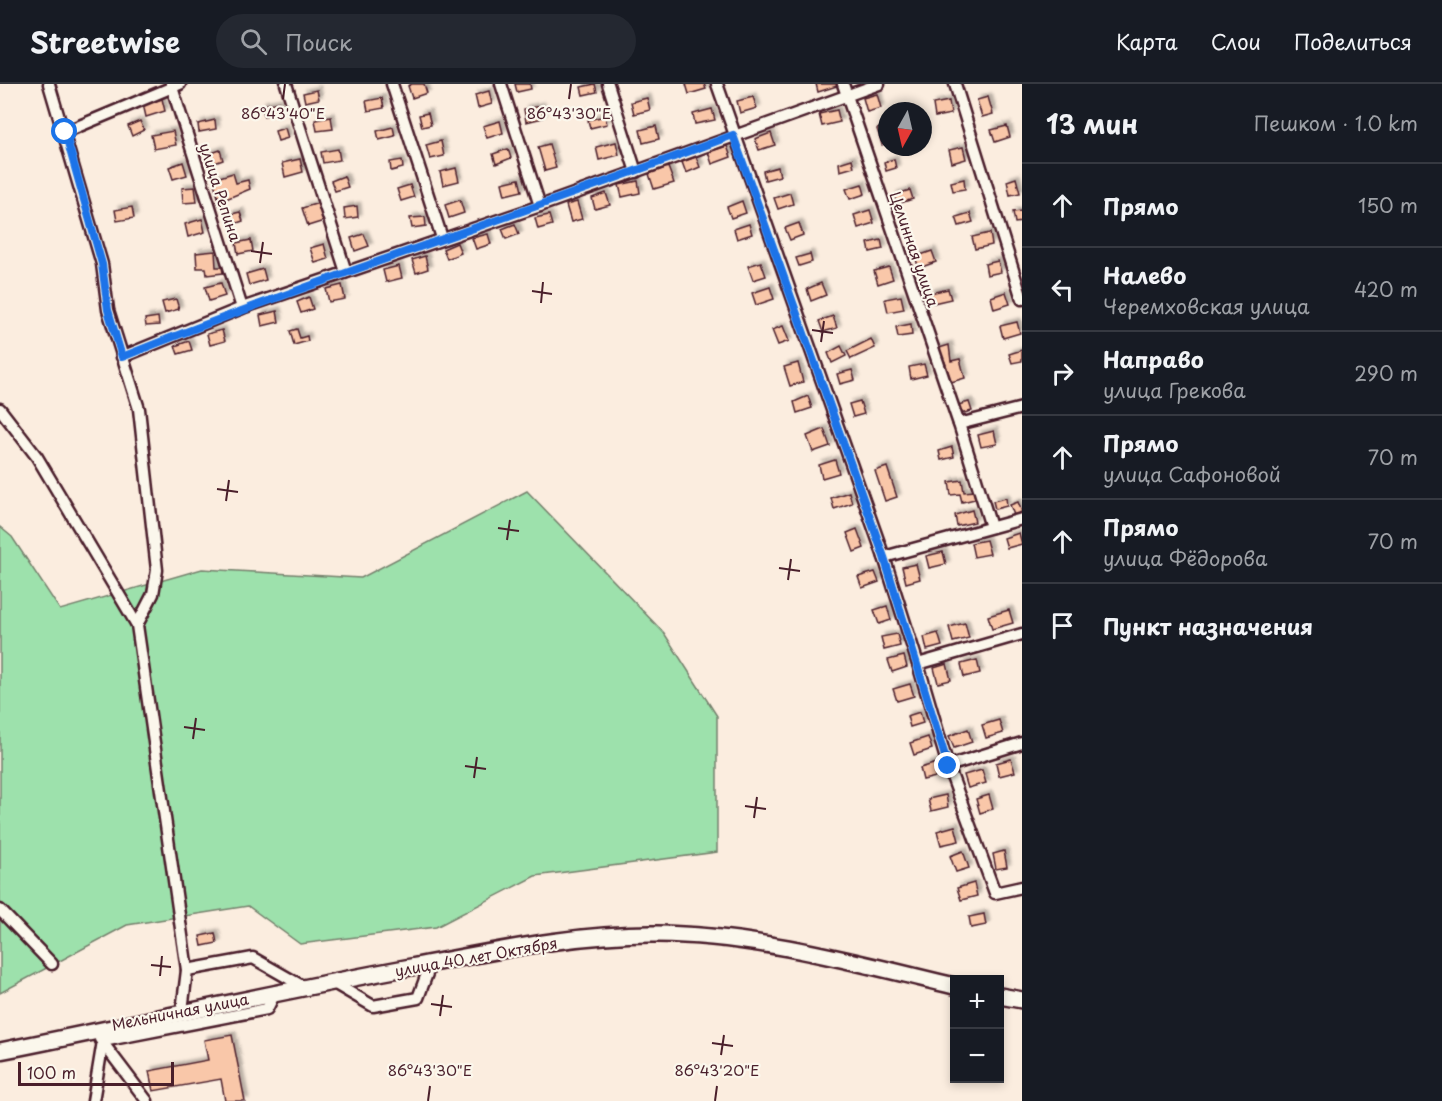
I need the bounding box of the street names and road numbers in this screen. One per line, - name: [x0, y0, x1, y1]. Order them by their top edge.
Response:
- street label: улица Репина: [194, 140, 248, 245]
- street label: Целинная улица: [884, 188, 946, 310]
- street label: улица 40 лет Октября: [393, 930, 559, 982]
- street label: Мельничная улица: [110, 986, 251, 1036]

